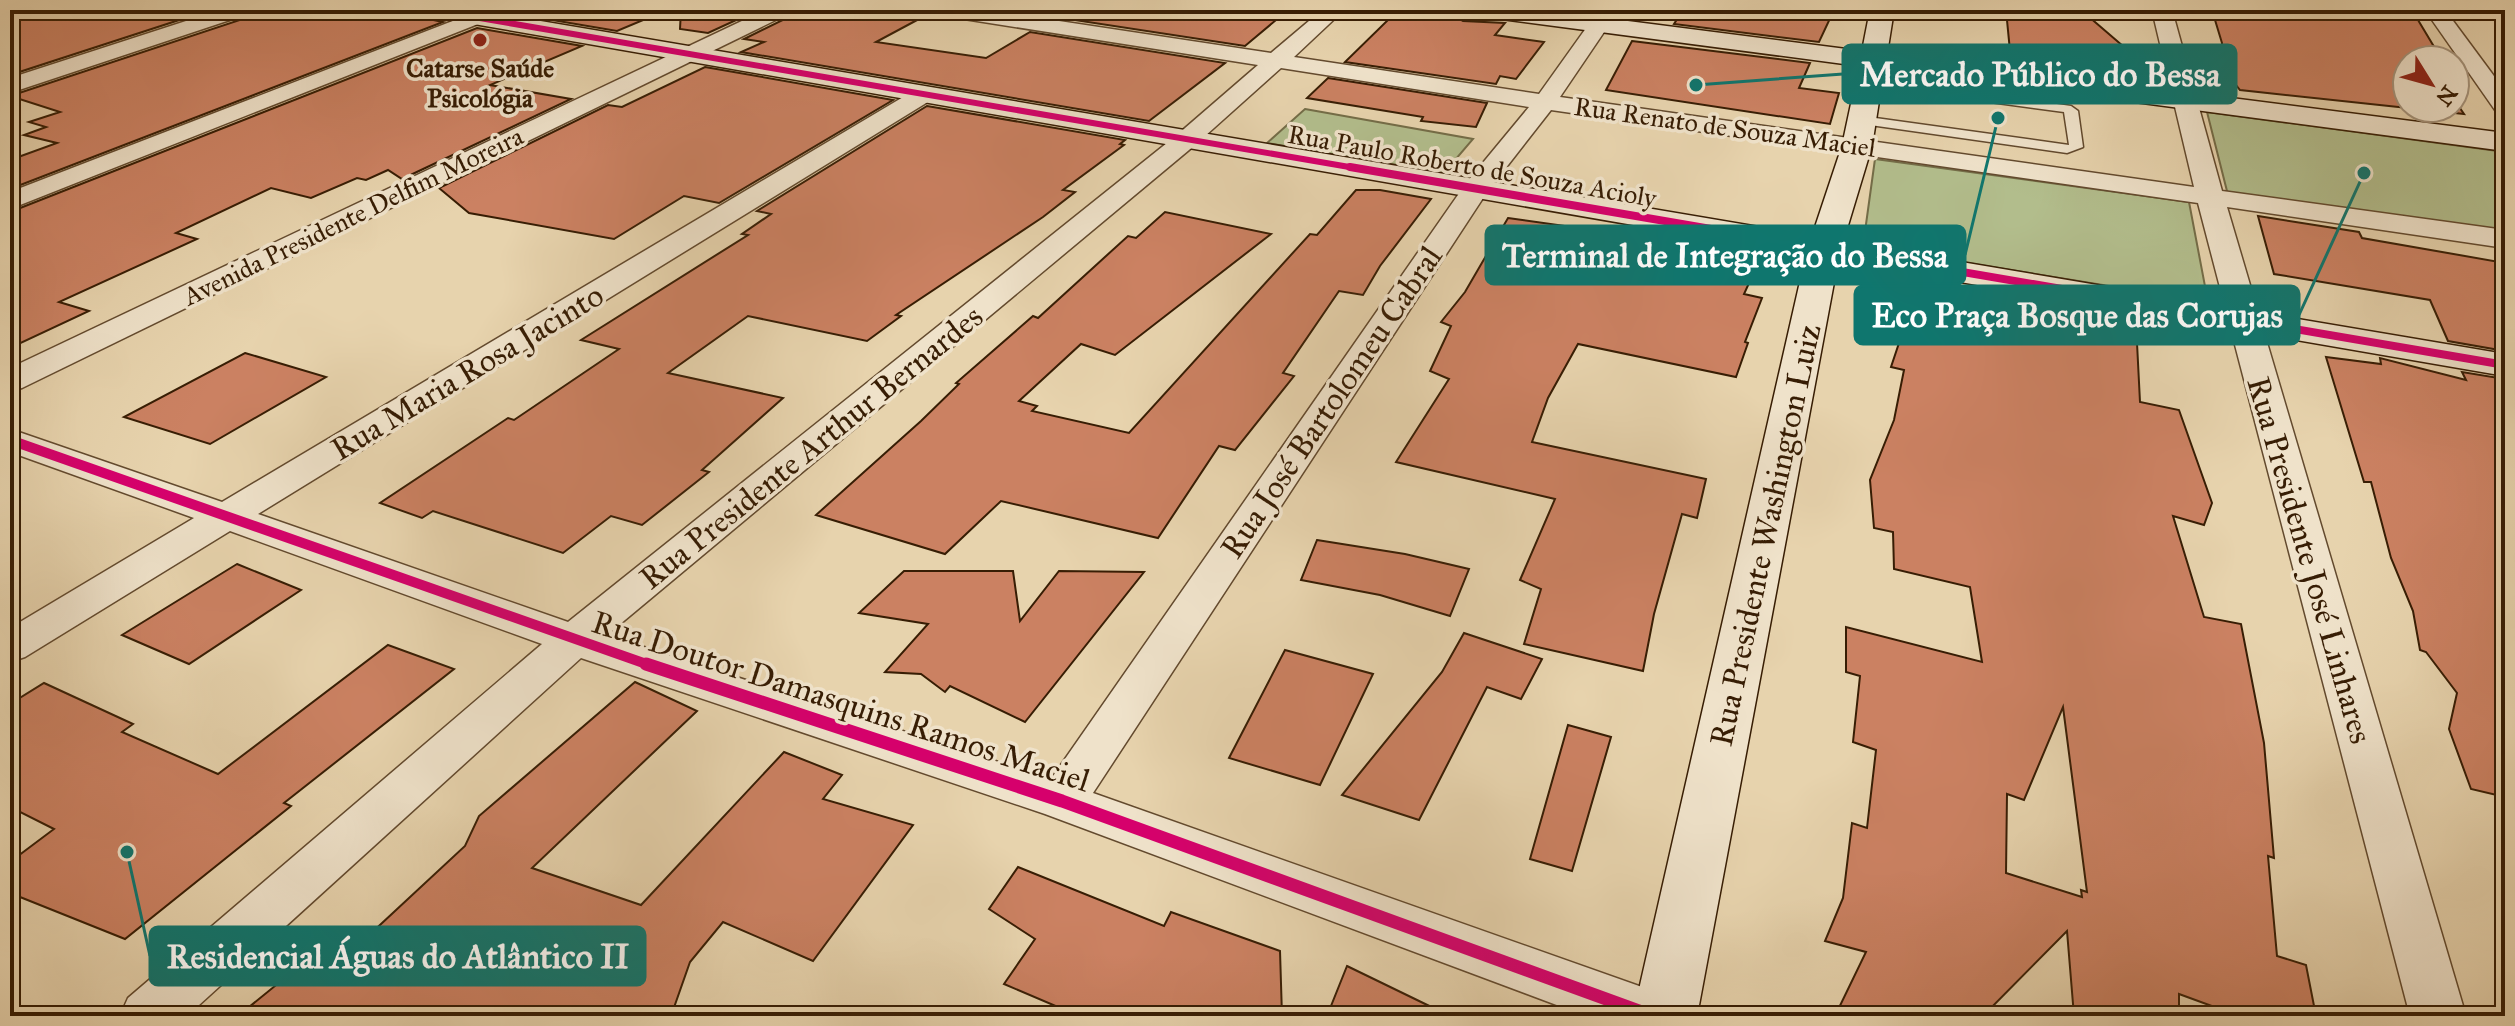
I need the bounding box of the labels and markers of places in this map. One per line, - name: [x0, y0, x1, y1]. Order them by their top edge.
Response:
- marker: Catarse Saúde Psicológia: [471, 31, 489, 49]
- callout: Mercado Público do Bessa: [1843, 45, 2236, 103]
- place label: Catarse Saúde Psicológia: [406, 52, 554, 115]
- callout: Terminal de Integração do Bessa: [1486, 226, 1965, 284]
- callout: Eco Praça Bosque das Corujas: [1855, 286, 2299, 344]
- callout: Residencial Águas do Atlântico II: [150, 927, 645, 985]

